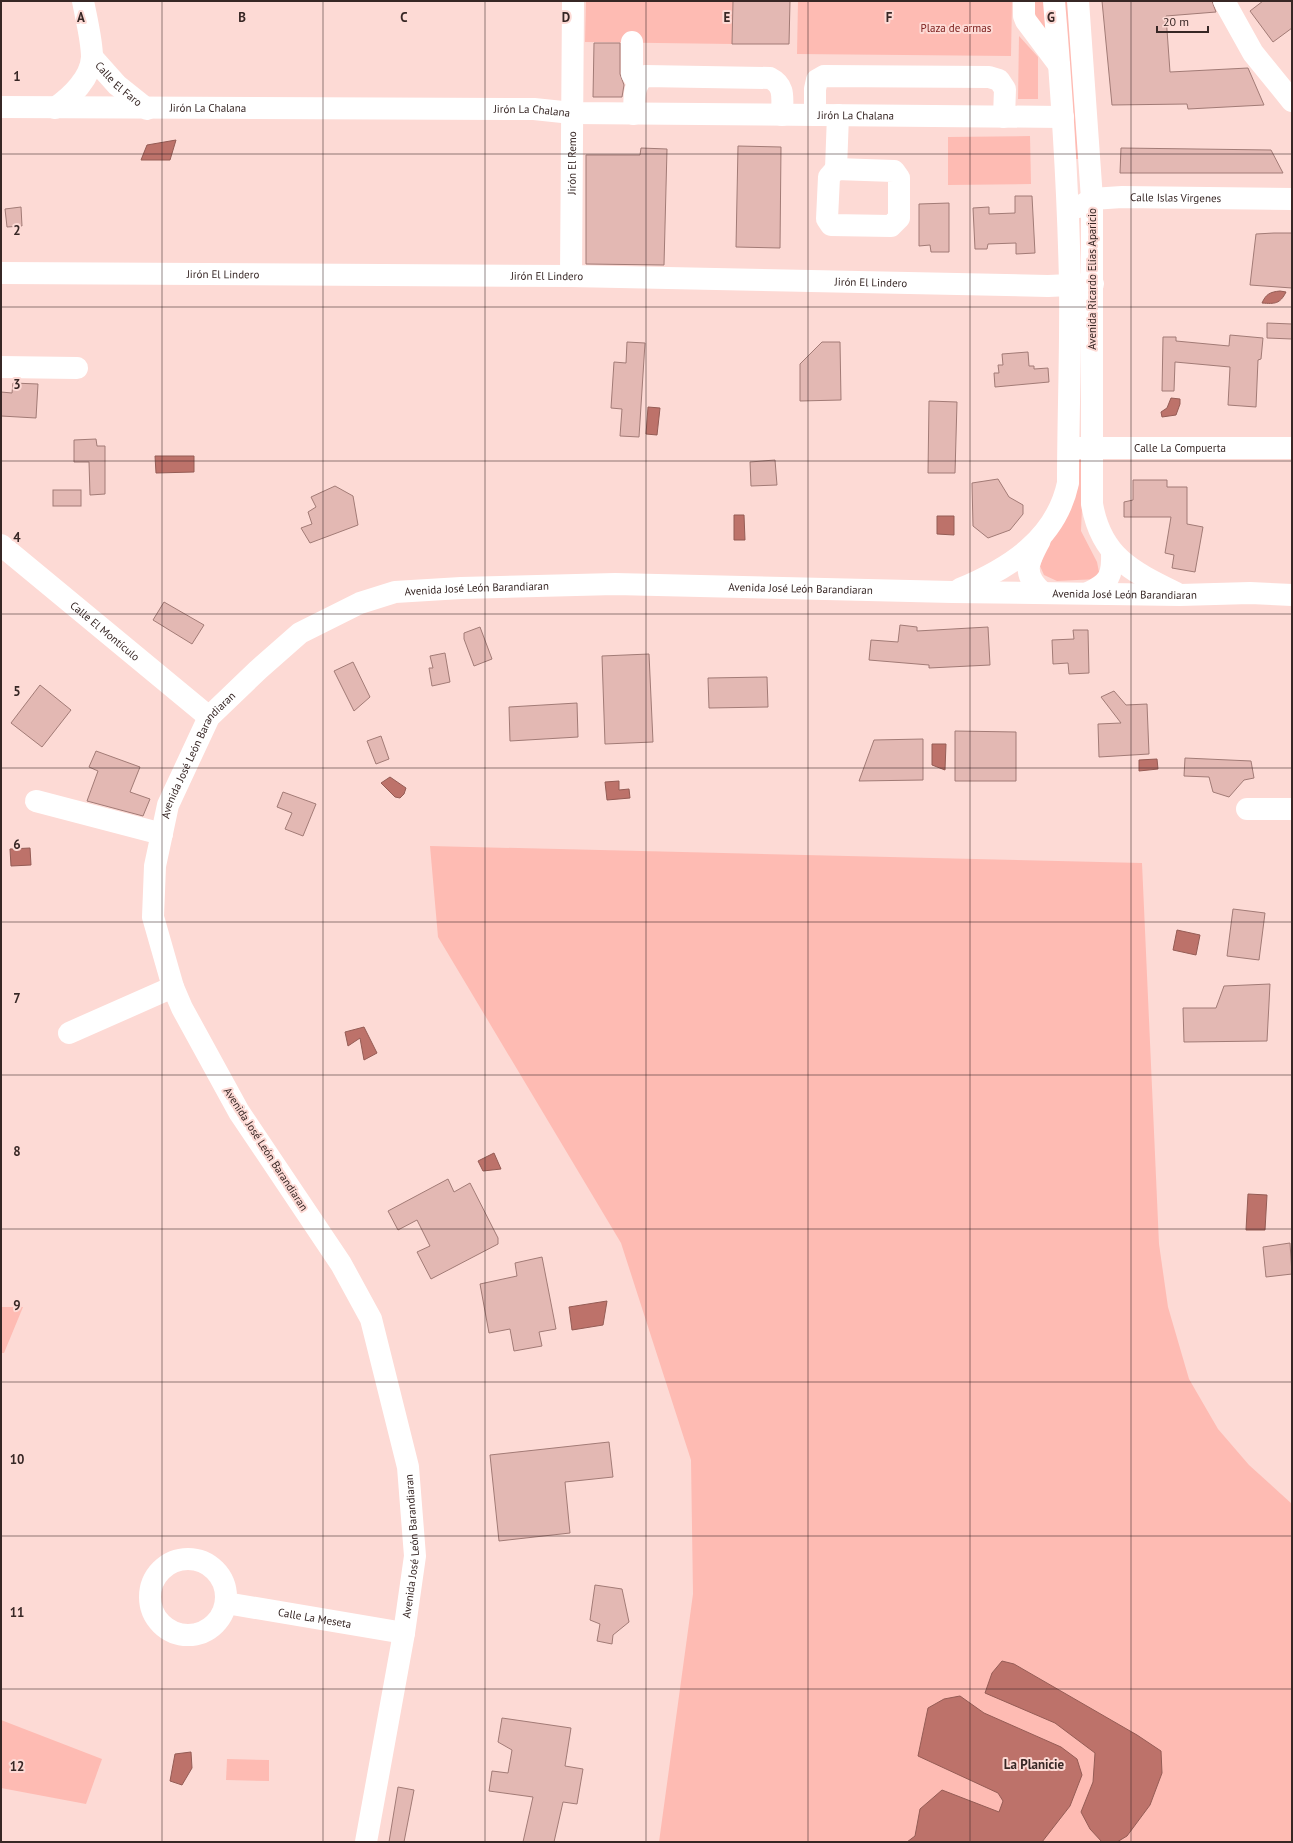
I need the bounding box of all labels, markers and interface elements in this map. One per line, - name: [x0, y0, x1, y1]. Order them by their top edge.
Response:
- scale bar: [1157, 8, 1208, 34]
- text: A: [77, 9, 85, 26]
- text: B: [238, 9, 246, 26]
- text: C: [400, 9, 408, 26]
- text: D: [562, 9, 570, 26]
- text: E: [724, 9, 731, 26]
- text: F: [886, 9, 893, 26]
- text: G: [1047, 9, 1055, 26]
- text: 20 m: [1163, 14, 1189, 29]
- park label: Plaza de armas: [921, 21, 992, 35]
- street label: Calle El Faro: [92, 59, 145, 109]
- text: 1: [13, 68, 21, 85]
- street label: Jirón La Chalana: [169, 101, 246, 115]
- street label: Jirón La Chalana: [493, 102, 571, 120]
- street label: Jirón La Chalana: [816, 108, 894, 123]
- street label: Jirón El Remo: [565, 131, 579, 196]
- street label: Calle Islas Virgenes: [1130, 190, 1222, 205]
- street label: Avenida Ricardo Elías Aparicio: [1085, 208, 1099, 350]
- text: 2: [13, 222, 21, 239]
- street label: Jirón El Lindero: [186, 267, 259, 281]
- street label: Jirón El Lindero: [510, 269, 584, 283]
- street label: Jirón El Lindero: [833, 275, 908, 290]
- text: 3: [13, 376, 21, 393]
- street label: Calle La Compuerta: [1134, 441, 1226, 455]
- text: 4: [13, 529, 21, 546]
- street label: Avenida José León Barandiaran: [404, 579, 549, 598]
- street label: Avenida José León Barandiaran: [728, 580, 873, 597]
- street label: Avenida José León Barandiaran: [1052, 586, 1197, 602]
- street label: Calle El Montículo: [67, 598, 143, 664]
- text: 5: [13, 683, 21, 700]
- street label: Avenida José León Barandiaran: [158, 689, 238, 820]
- text: 6: [13, 836, 21, 853]
- text: 7: [13, 990, 21, 1007]
- street label: Avenida José León Barandiaran: [221, 1085, 311, 1213]
- text: 8: [13, 1143, 21, 1160]
- text: 9: [13, 1297, 21, 1314]
- text: 10: [10, 1451, 24, 1468]
- street label: Avenida José León Barandiaran: [399, 1474, 422, 1619]
- text: 11: [10, 1604, 24, 1621]
- street label: Calle La Meseta: [277, 1605, 352, 1631]
- district label: La Planicie: [1004, 1756, 1065, 1773]
- text: 12: [10, 1758, 24, 1775]

